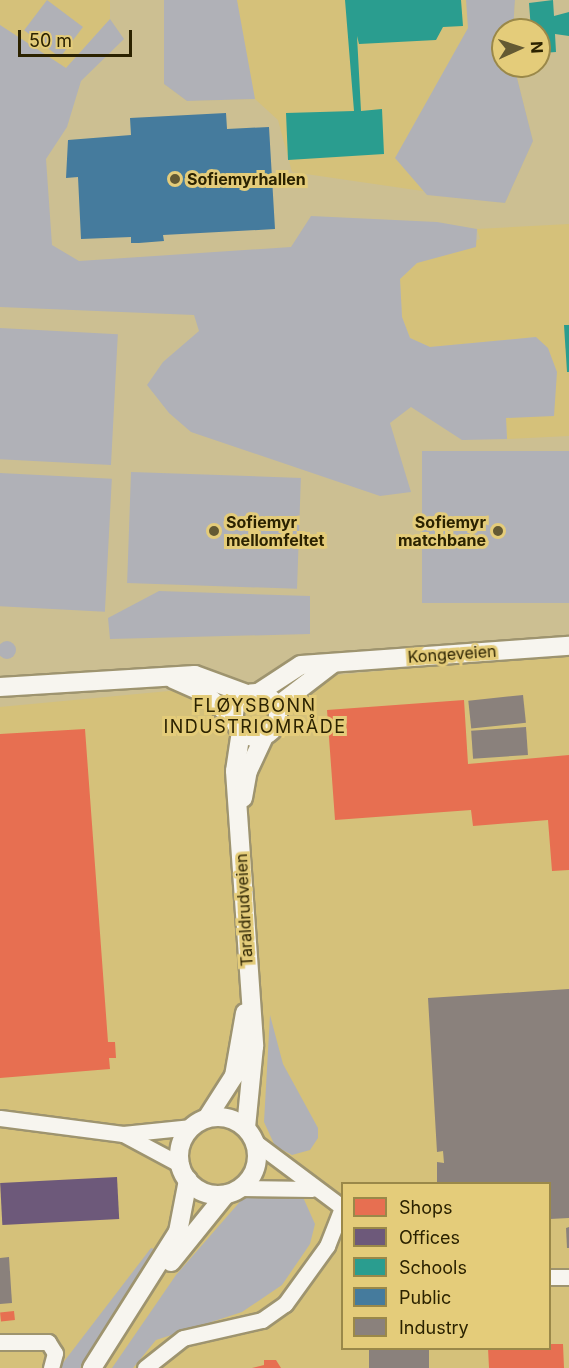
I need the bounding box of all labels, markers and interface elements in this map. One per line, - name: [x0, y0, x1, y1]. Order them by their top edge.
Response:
- scale bar: [21, 18, 135, 56]
- north arrow: [491, 18, 551, 78]
- text: 50 m: [29, 30, 72, 51]
- text: N: [527, 41, 547, 54]
- place label: Sofiemyrhallen: [187, 169, 306, 189]
- marker: Sofiemyrhallen: [168, 172, 182, 186]
- place label: Sofiemyr mellomfeltet: [226, 512, 324, 550]
- place label: Sofiemyr matchbane: [398, 512, 486, 550]
- marker: Sofiemyr mellomfeltet: [207, 524, 221, 538]
- marker: Sofiemyr matchbane: [491, 524, 505, 538]
- street label: Kongeveien: [407, 641, 497, 667]
- district label: FLØYSBONN INDUSTRIOMRÅDE: [163, 696, 347, 738]
- street label: Taraldrudveien: [231, 853, 257, 967]
- legend: [341, 1182, 551, 1350]
- text: Shops: [399, 1197, 453, 1218]
- text: Offices: [399, 1227, 460, 1248]
- text: Schools: [399, 1257, 467, 1278]
- text: Public: [399, 1287, 451, 1308]
- text: Industry: [399, 1317, 469, 1338]

